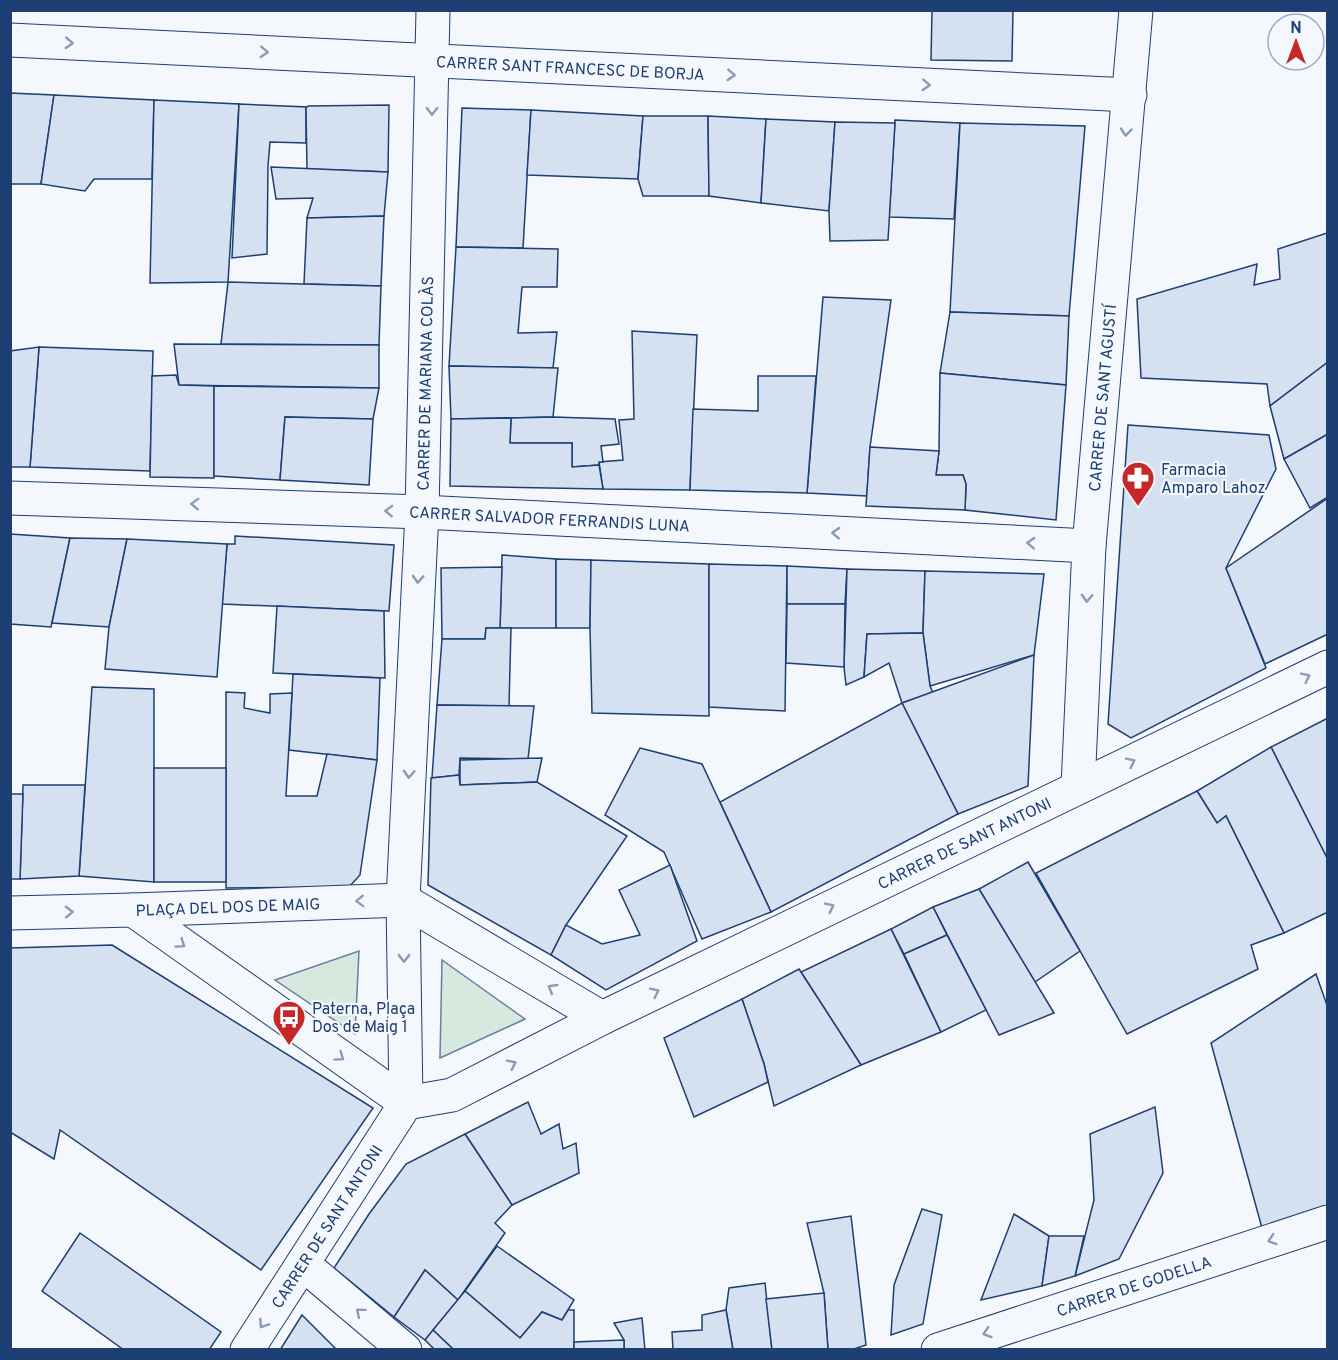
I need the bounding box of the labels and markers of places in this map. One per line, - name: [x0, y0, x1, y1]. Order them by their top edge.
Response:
- pharmacy icon: Farmacia Amparo Lahoz: [1120, 460, 1156, 507]
- place label: Farmacia Amparo Lahoz: [1161, 461, 1265, 499]
- bus stop icon: Paterna, Plaça Dos de Maig 1: [271, 999, 307, 1046]
- place label: Paterna, Plaça Dos de Maig 1: [312, 1000, 415, 1038]

